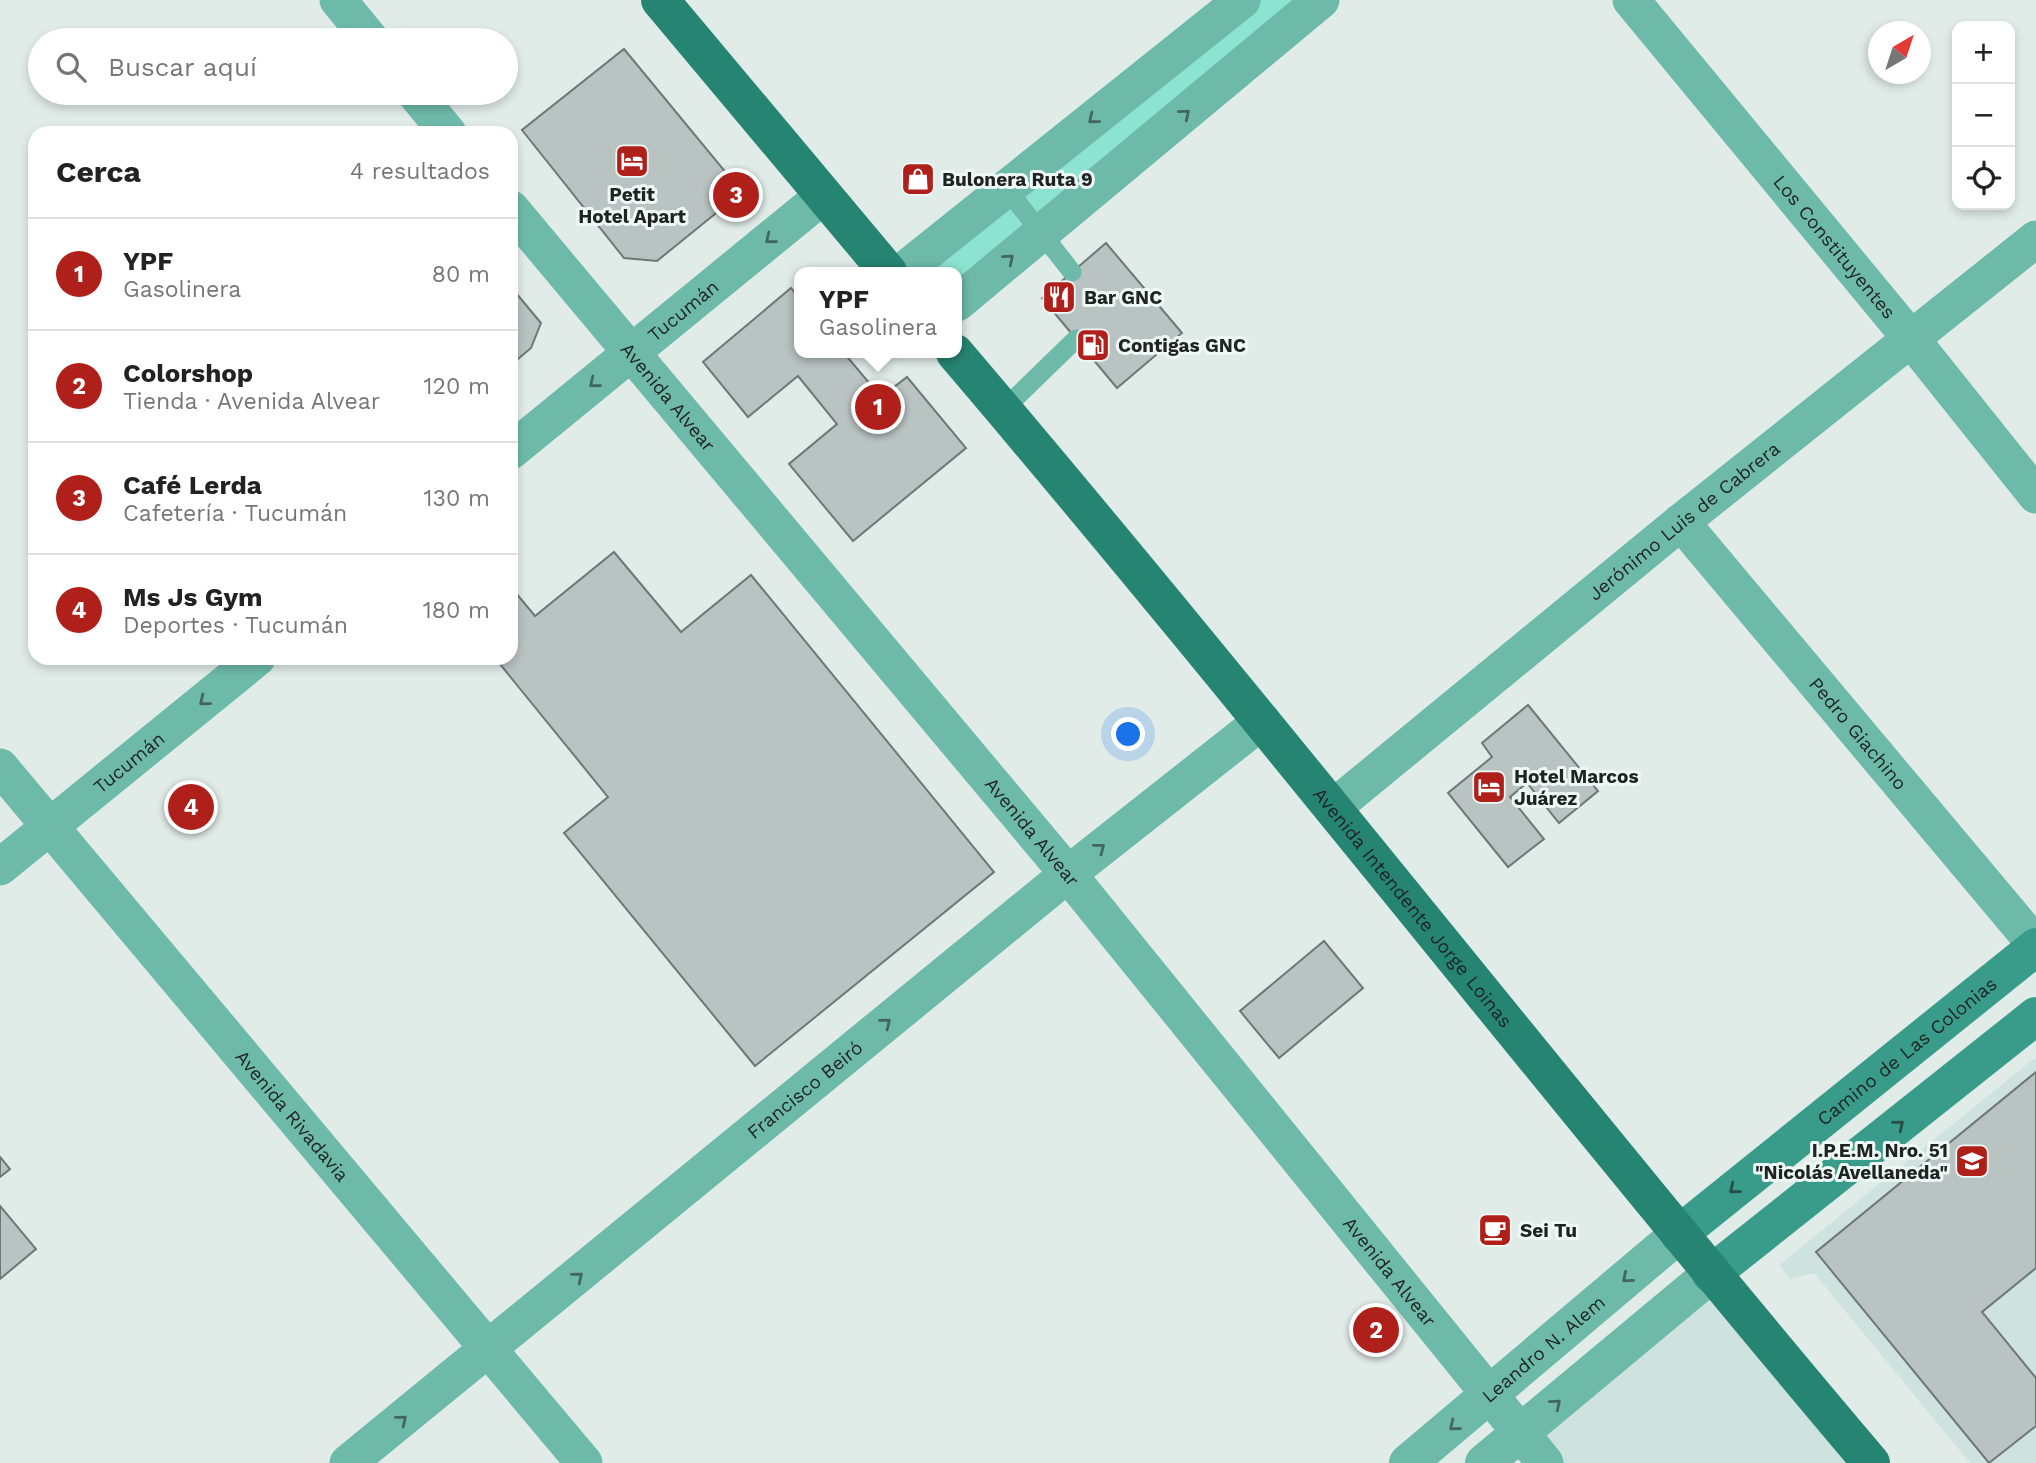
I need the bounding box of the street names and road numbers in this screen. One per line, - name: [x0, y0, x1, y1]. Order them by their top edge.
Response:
- street label: Los Constituyentes: [1768, 171, 1900, 323]
- street label: Tucumán: [643, 275, 723, 347]
- street label: Avenida Alvear: [616, 338, 720, 456]
- street label: Jerónimo Luis de Cabrera: [1584, 437, 1785, 605]
- street label: Pedro Giachino: [1804, 673, 1912, 795]
- street label: Tucumán: [89, 727, 169, 798]
- street label: Avenida Alvear: [980, 773, 1084, 891]
- street label: Avenida Intendente Jorge Loinas: [1308, 783, 1517, 1032]
- street label: Camino de Las Colonias: [1812, 972, 2001, 1131]
- street label: Francisco Beiró: [743, 1036, 867, 1144]
- street label: Avenida Rivadavia: [230, 1045, 354, 1186]
- street label: Avenida Alvear: [1338, 1212, 1441, 1332]
- street label: Leandro N. Alem: [1477, 1291, 1610, 1408]

